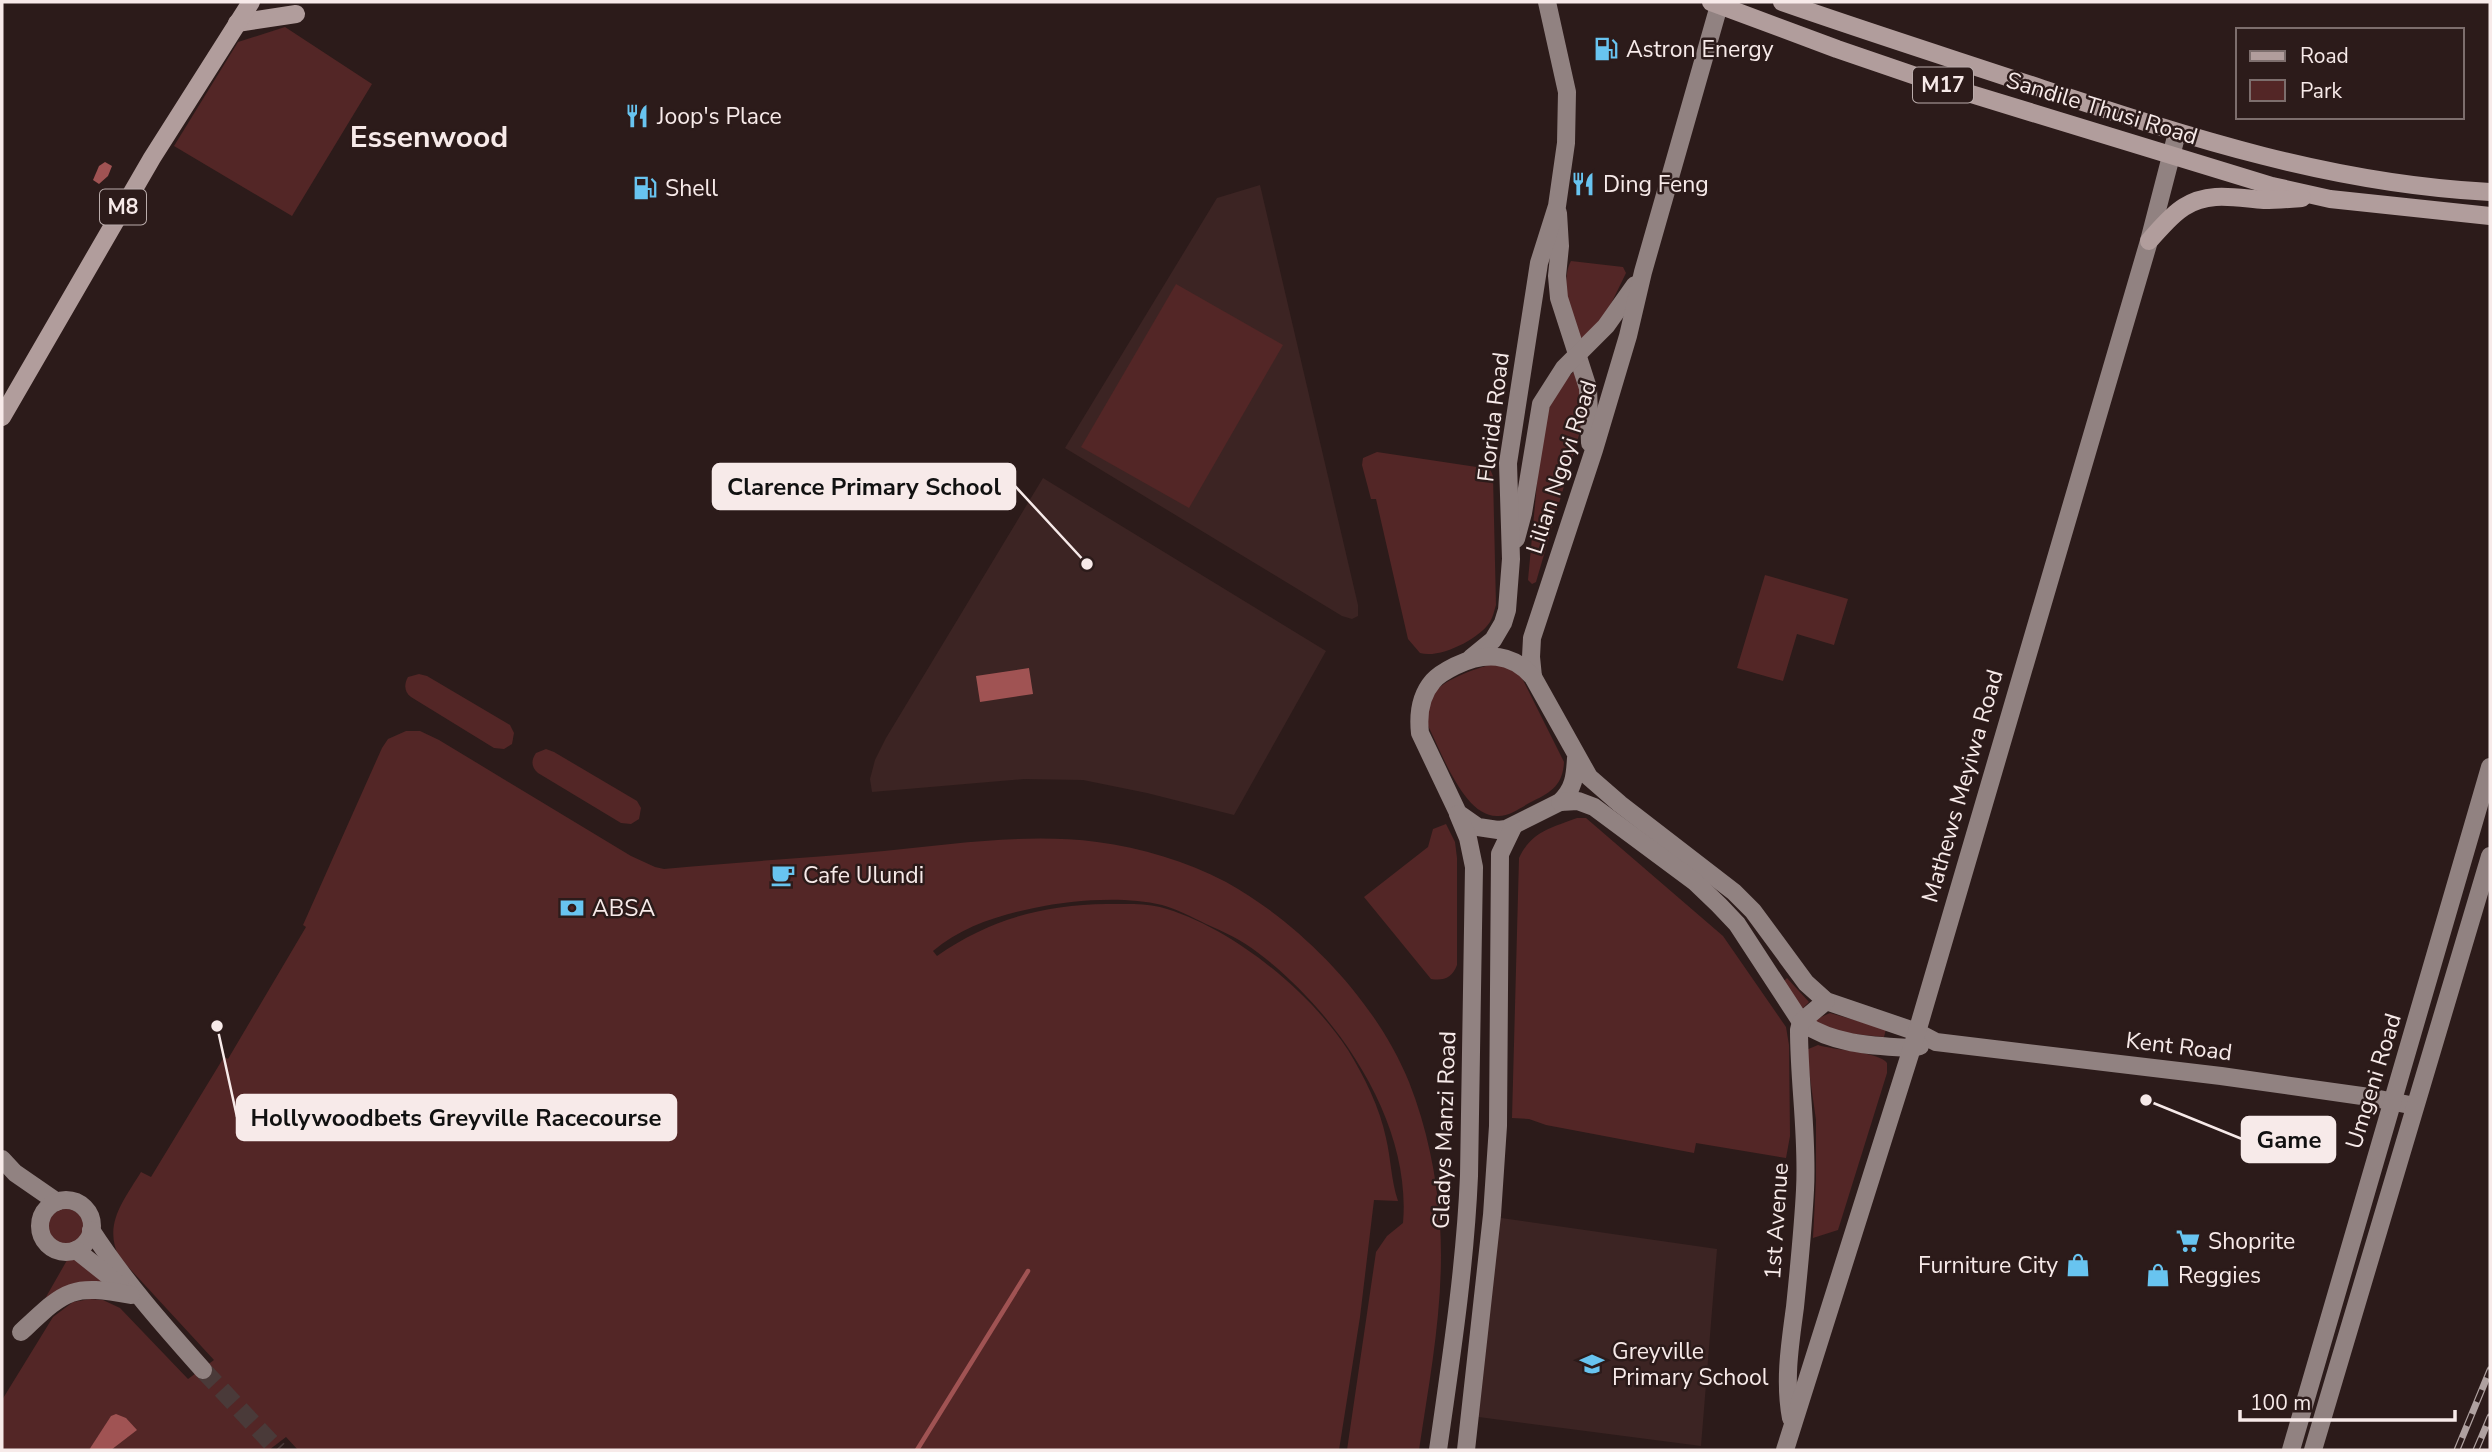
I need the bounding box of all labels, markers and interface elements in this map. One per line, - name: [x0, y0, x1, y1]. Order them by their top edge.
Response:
- legend: [2236, 28, 2464, 119]
- place label: Astron Energy: [1626, 34, 1774, 65]
- fuel station icon: Astron Energy: [1592, 35, 1620, 63]
- text: Road: [2300, 42, 2349, 70]
- street label: Sandile Thusi Road: [2002, 65, 2201, 152]
- road number: M17: [1913, 68, 1973, 102]
- text: Park: [2300, 77, 2342, 105]
- place label: Joop's Place: [656, 101, 782, 132]
- restaurant icon: Joop's Place: [623, 102, 651, 130]
- district label: Essenwood: [350, 117, 508, 158]
- place label: Ding Feng: [1603, 169, 1709, 200]
- restaurant icon: Ding Feng: [1569, 170, 1597, 198]
- place label: Shell: [665, 173, 718, 204]
- fuel station icon: Shell: [631, 174, 659, 202]
- road number: M8: [100, 190, 146, 224]
- street label: Florida Road: [1470, 350, 1517, 484]
- street label: Lilian Ngoyi Road: [1519, 376, 1604, 558]
- callout: Clarence Primary School: [713, 464, 1015, 509]
- text: Clarence Primary School: [727, 471, 1001, 503]
- street label: Mathews Meyiwa Road: [1914, 666, 2011, 906]
- place label: Cafe Ulundi: [803, 860, 924, 891]
- cafe icon: Cafe Ulundi: [769, 861, 797, 889]
- place label: ABSA: [592, 893, 655, 924]
- bank icon: ABSA: [558, 894, 586, 922]
- street label: Umgeni Road: [2338, 1010, 2409, 1153]
- street label: Kent Road: [2124, 1025, 2234, 1068]
- street label: Gladys Manzi Road: [1426, 1031, 1463, 1229]
- callout: Hollywoodbets Greyville Racecourse: [237, 1095, 676, 1140]
- text: Hollywoodbets Greyville Racecourse: [250, 1102, 662, 1134]
- callout: Game: [2242, 1117, 2335, 1162]
- text: Game: [2257, 1124, 2321, 1156]
- street label: 1st Avenue: [1757, 1162, 1796, 1280]
- place label: Shoprite: [2208, 1226, 2295, 1257]
- supermarket icon: Shoprite: [2174, 1227, 2202, 1255]
- place label: Furniture City: [1918, 1250, 2058, 1281]
- shop icon: Furniture City: [2064, 1251, 2092, 1279]
- place label: Reggies: [2178, 1260, 2261, 1291]
- shop icon: Reggies: [2144, 1261, 2172, 1289]
- place label: Greyville Primary School: [1612, 1336, 1769, 1393]
- school or university icon: Greyville Primary School: [1578, 1350, 1606, 1378]
- scale bar: [2240, 1378, 2455, 1422]
- text: 100 m: [2250, 1389, 2311, 1417]

